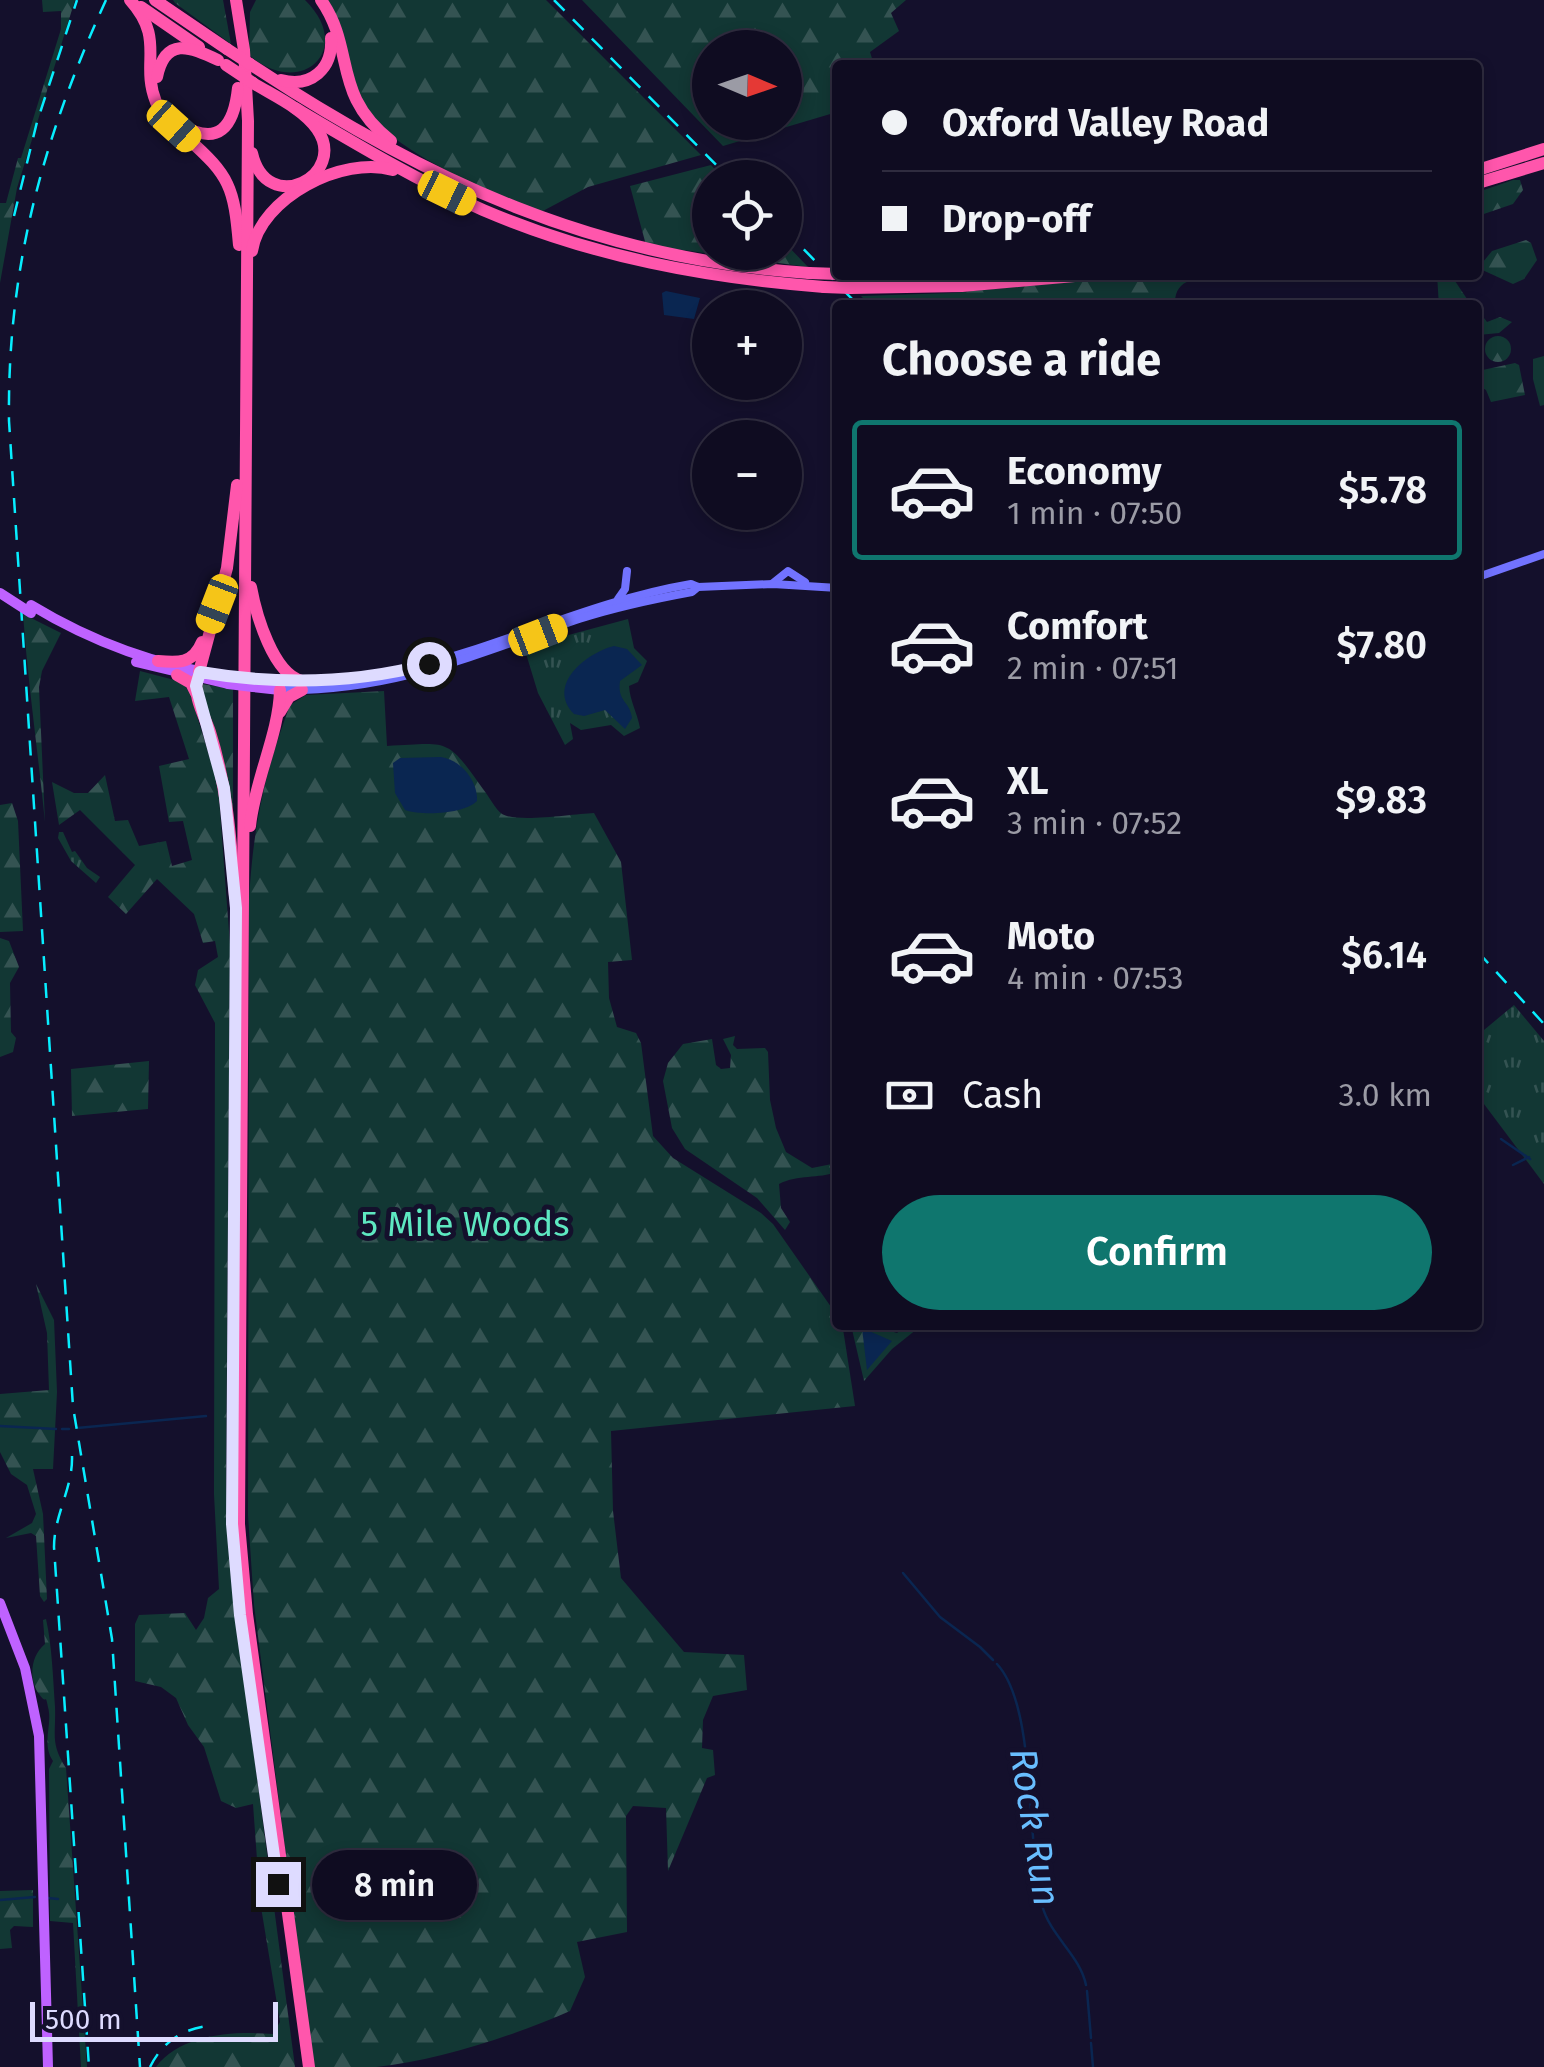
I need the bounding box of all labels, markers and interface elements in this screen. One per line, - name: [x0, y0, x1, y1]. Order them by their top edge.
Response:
- north arrow: [692, 30, 802, 140]
- map controls: [692, 30, 802, 530]
- car: [142, 95, 206, 157]
- text: Oxford Valley Road: [942, 100, 1269, 146]
- button: locate: [692, 160, 802, 270]
- car: [413, 166, 481, 220]
- text: Drop-off: [942, 196, 1090, 242]
- button: +: [692, 290, 802, 400]
- text: Choose a ride: [882, 333, 1161, 387]
- button: −: [692, 420, 802, 530]
- icon: car: [887, 445, 977, 535]
- text: Economy: [1007, 448, 1162, 494]
- text: $5.78: [1338, 467, 1427, 513]
- text: 1 min · 07:50: [1007, 494, 1182, 532]
- car: [192, 571, 242, 637]
- icon: car: [887, 600, 977, 690]
- text: Comfort: [1007, 603, 1148, 649]
- car: [505, 610, 571, 660]
- text: $7.80: [1337, 622, 1427, 668]
- route start: [407, 642, 452, 687]
- text: 2 min · 07:51: [1007, 649, 1179, 687]
- icon: car: [887, 755, 977, 845]
- text: XL: [1007, 758, 1049, 804]
- text: $9.83: [1335, 777, 1427, 823]
- text: 3 min · 07:52: [1007, 804, 1182, 842]
- icon: car: [887, 910, 977, 1000]
- text: Moto: [1007, 913, 1095, 959]
- text: $6.14: [1341, 932, 1427, 978]
- text: 4 min · 07:53: [1007, 959, 1183, 997]
- icon: cash: [882, 1068, 937, 1123]
- text: Cash: [962, 1072, 1043, 1118]
- text: 3.0 km: [1339, 1076, 1432, 1114]
- button: Confirm: [882, 1195, 1432, 1310]
- park label: 5 Mile Woods: [360, 1203, 570, 1245]
- water label: Rock Run: [1000, 1745, 1070, 1909]
- callout: 8 min: [313, 1849, 478, 1919]
- route end: [256, 1862, 301, 1907]
- text: 8 min: [354, 1866, 435, 1904]
- scale bar: [30, 1997, 278, 2042]
- text: 500 m: [45, 2003, 122, 2036]

